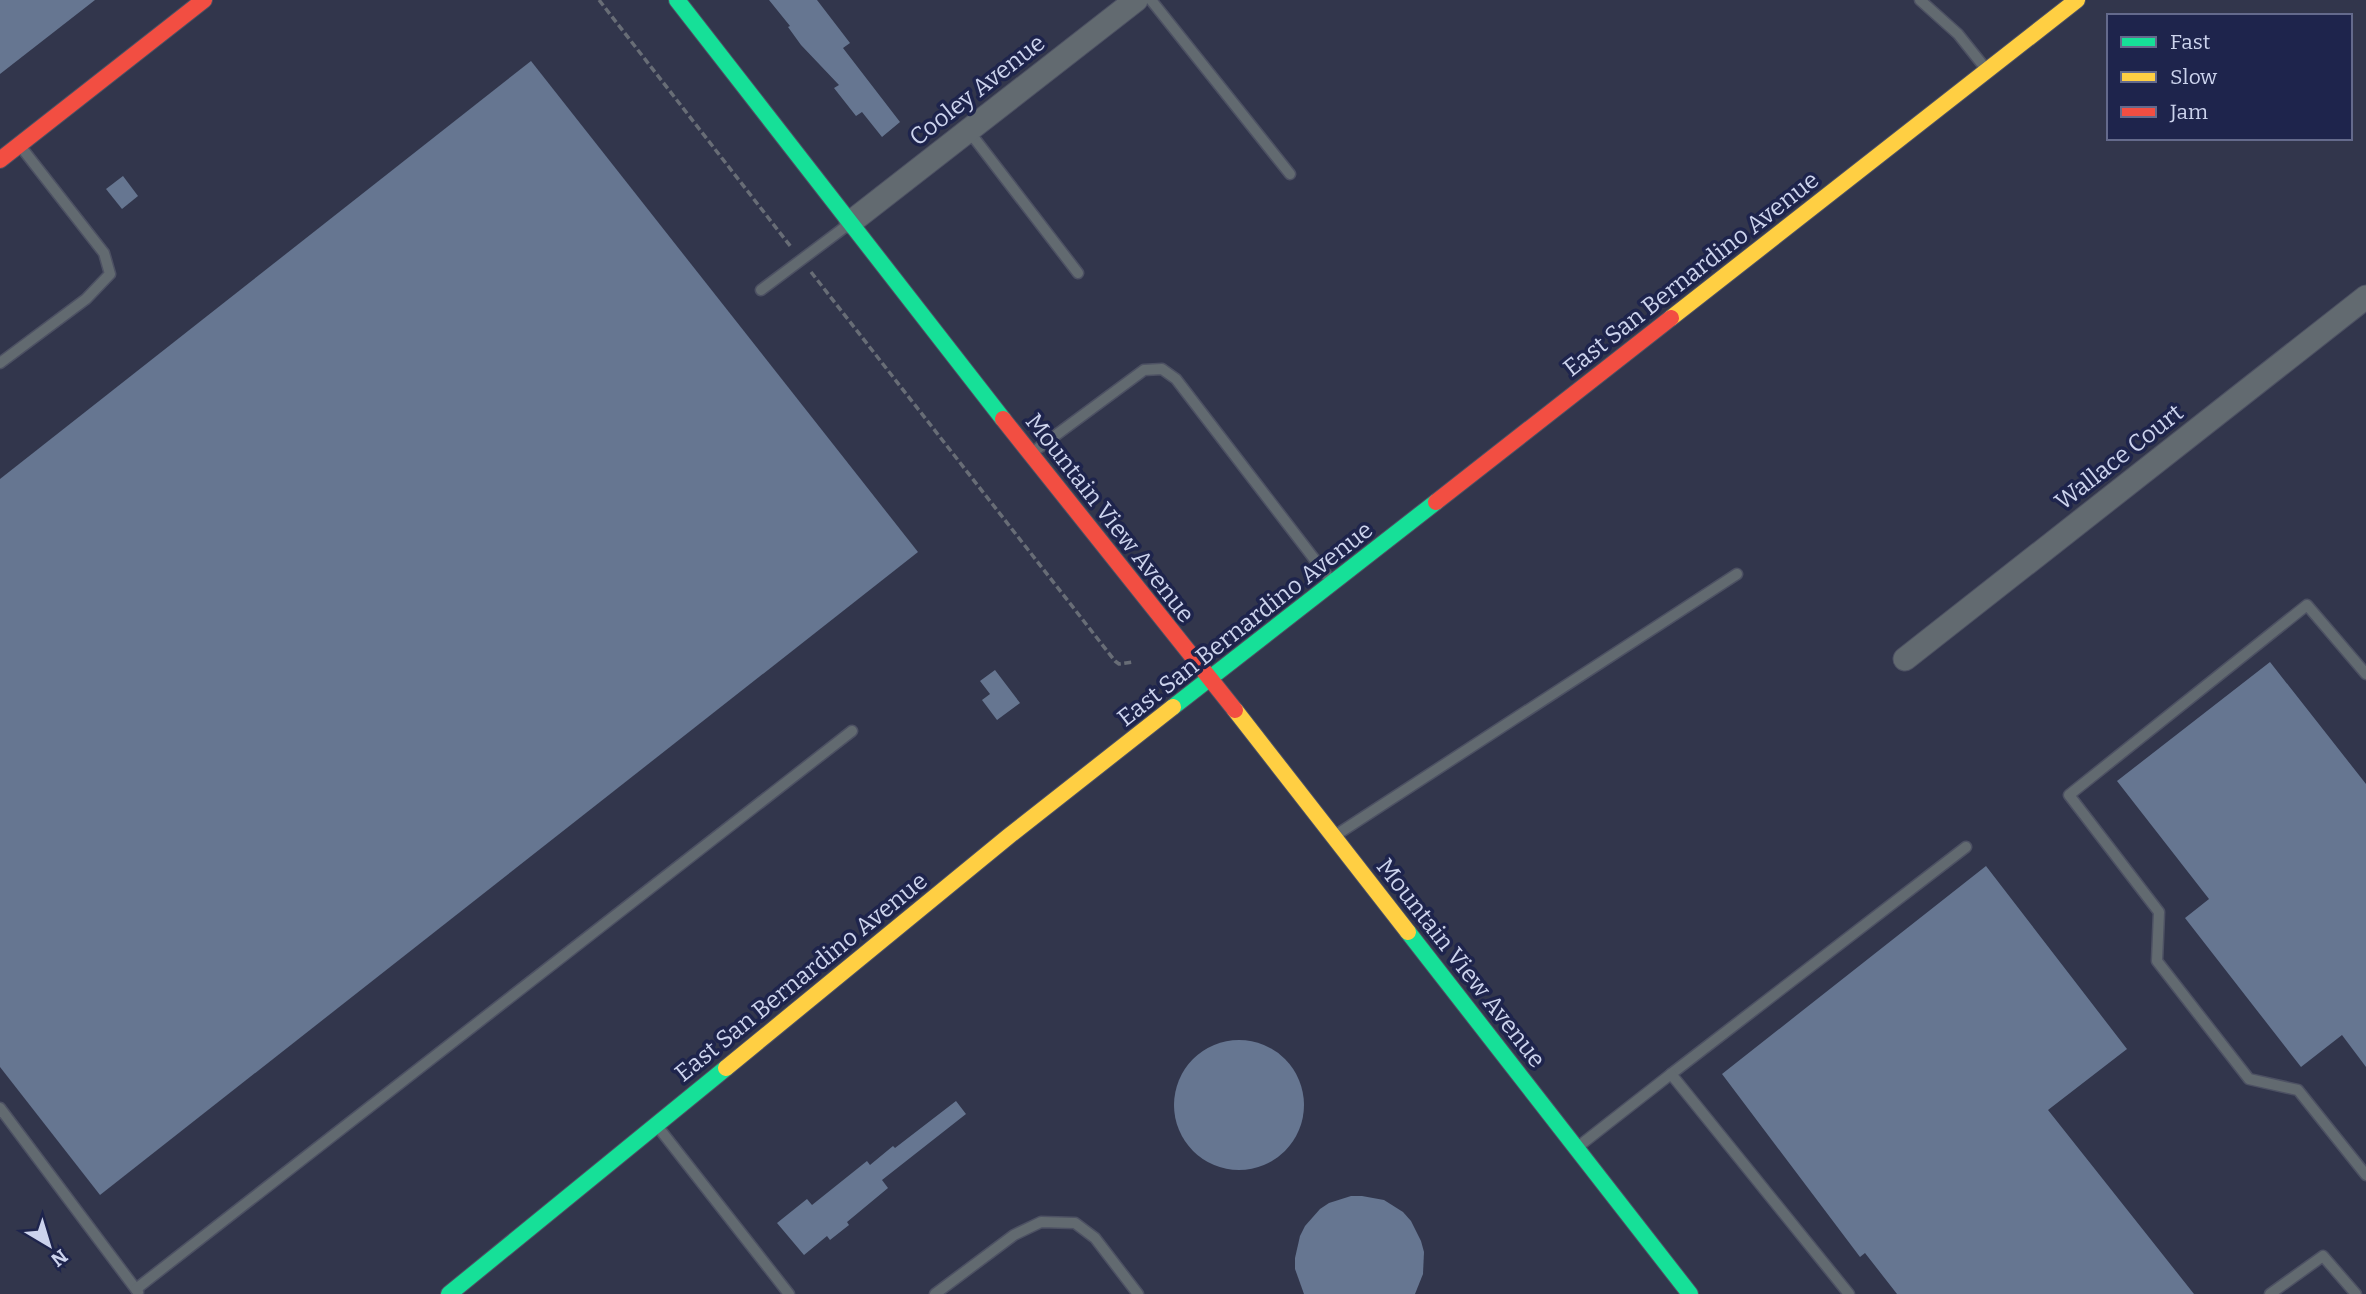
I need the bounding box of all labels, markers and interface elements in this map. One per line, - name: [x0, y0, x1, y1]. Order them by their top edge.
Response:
- legend: [2107, 14, 2352, 140]
- street label: Cooley Avenue: [904, 29, 1050, 151]
- text: Fast: [2170, 29, 2211, 55]
- text: Slow: [2170, 64, 2217, 90]
- text: Jam: [2169, 99, 2208, 125]
- street label: East San Bernardino Avenue: [1558, 166, 1824, 382]
- street label: Wallace Court: [2049, 398, 2189, 516]
- street label: Mountain View Avenue: [1020, 408, 1200, 628]
- street label: East San Bernardino Avenue: [1112, 516, 1378, 732]
- street label: Mountain View Avenue: [1371, 853, 1551, 1073]
- street label: East San Bernardino Avenue: [669, 867, 933, 1087]
- north arrow: [14, 1210, 84, 1280]
- text: N: [46, 1244, 72, 1272]

